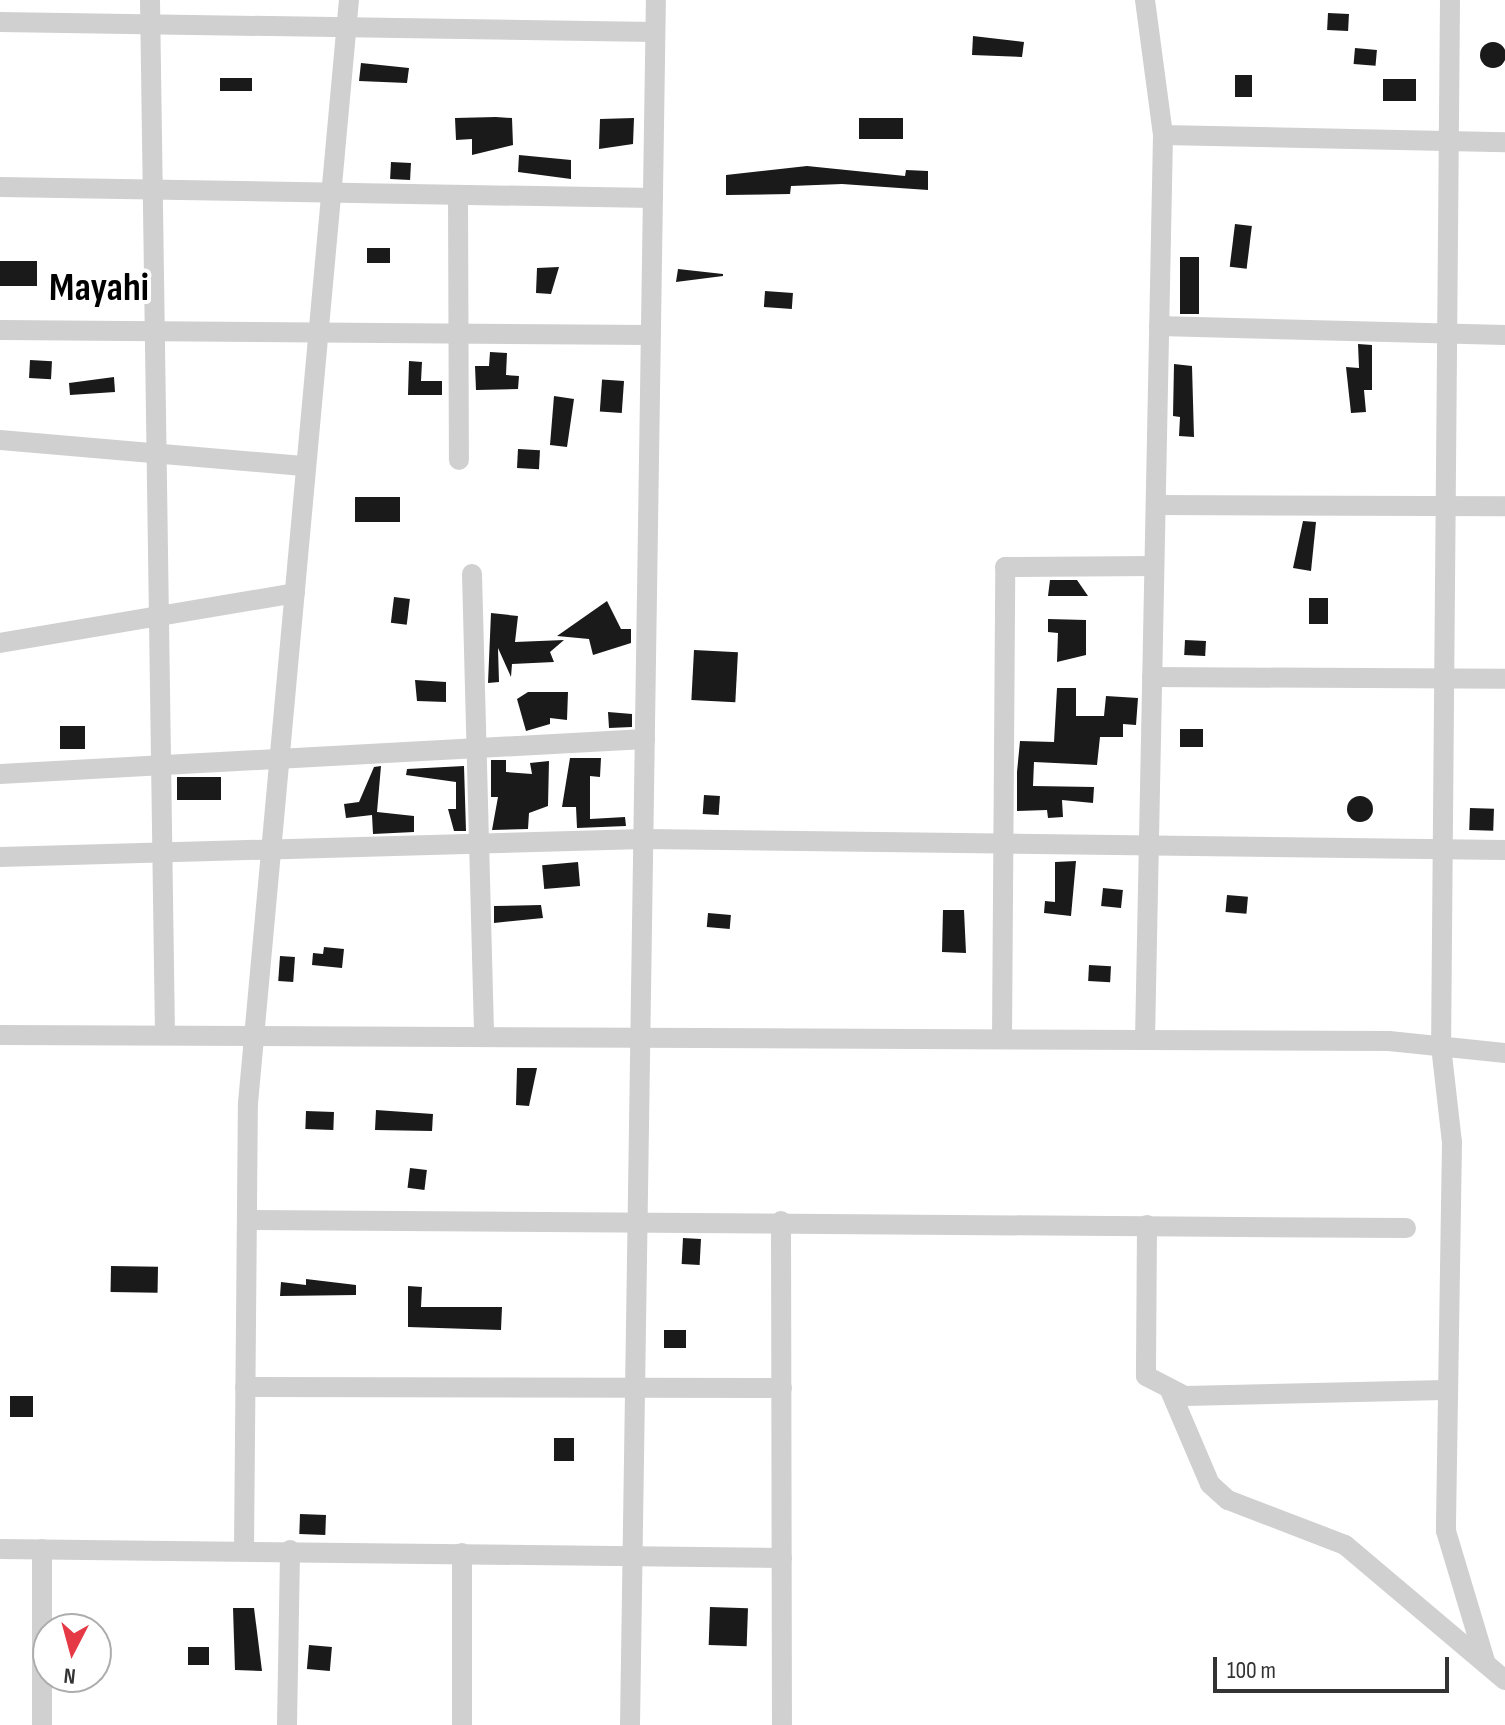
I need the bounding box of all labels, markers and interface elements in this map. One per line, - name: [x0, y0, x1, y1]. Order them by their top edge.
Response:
- district label: Mayahi: [49, 264, 149, 312]
- north arrow: [32, 1613, 112, 1693]
- scale bar: [1217, 1641, 1453, 1691]
- text: 100 m: [1227, 1656, 1276, 1685]
- text: N: [62, 1661, 77, 1689]

